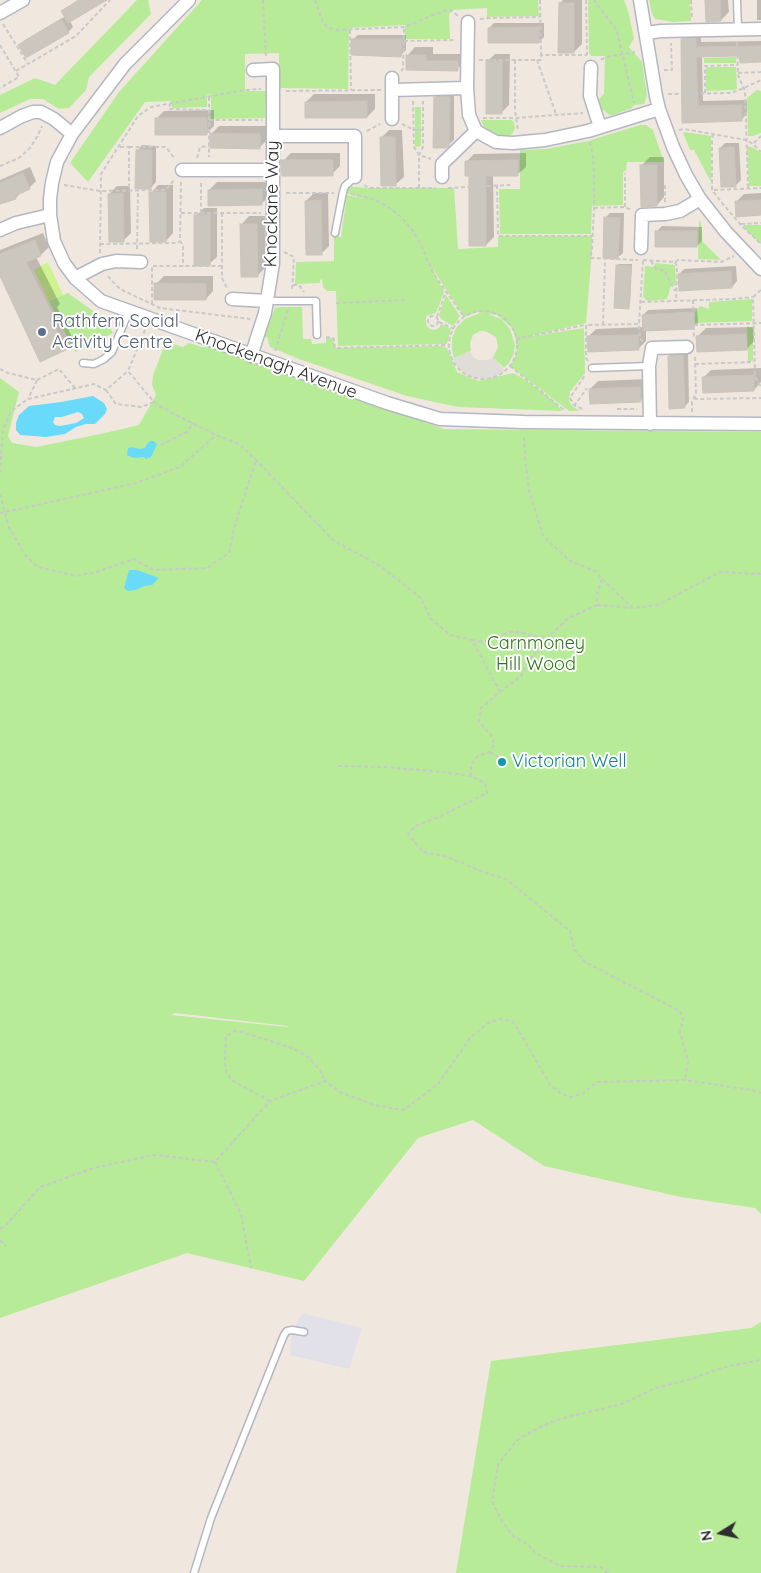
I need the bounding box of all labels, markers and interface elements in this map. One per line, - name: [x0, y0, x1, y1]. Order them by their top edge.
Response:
- street label: Knockane Way: [260, 140, 284, 268]
- place label: Rathfern Social Activity Centre: [52, 311, 179, 354]
- street label: Knockenagh Avenue: [192, 325, 360, 403]
- marker: Rathfern Social Activity Centre: [36, 326, 48, 338]
- park label: Carnmoney Hill Wood: [487, 633, 585, 676]
- place label: Victorian Well: [512, 751, 627, 773]
- marker: Victorian Well: [496, 756, 508, 768]
- north arrow: [696, 1508, 746, 1558]
- text: N: [696, 1529, 716, 1542]

